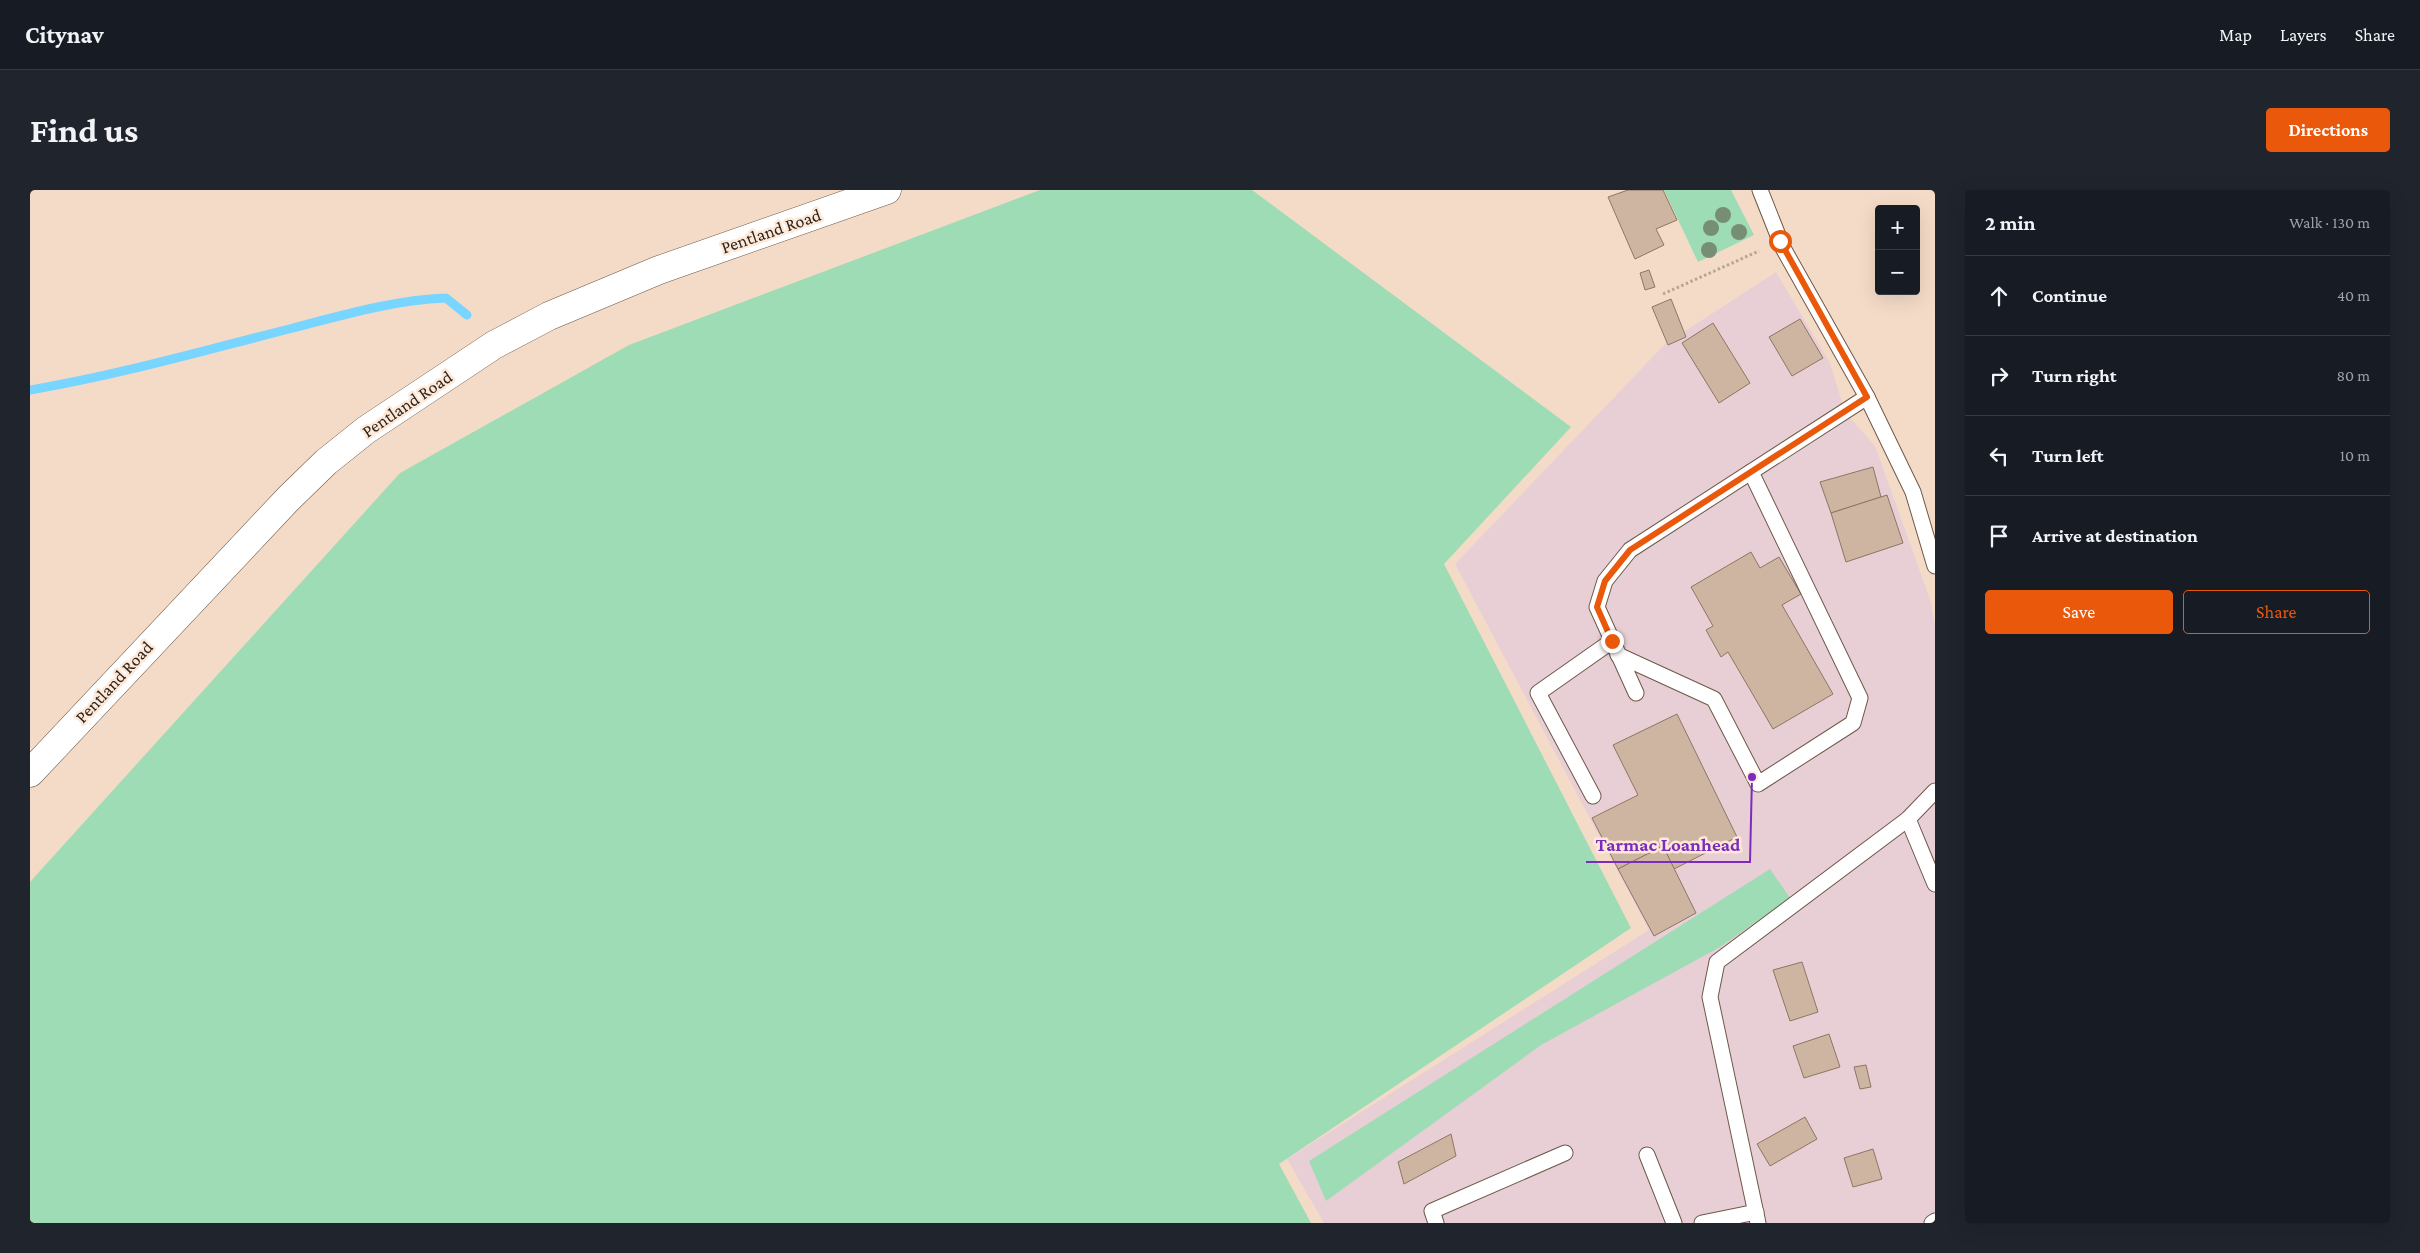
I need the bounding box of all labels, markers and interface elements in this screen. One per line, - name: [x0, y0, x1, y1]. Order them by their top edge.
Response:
- text: Citynav: [25, 21, 104, 48]
- text: Map: [2219, 25, 2252, 45]
- text: Layers: [2280, 25, 2327, 45]
- text: Share: [2355, 25, 2395, 45]
- button: Directions: [2266, 108, 2390, 152]
- text: Find us: [30, 111, 138, 150]
- street label: Pentland Road: [718, 204, 824, 257]
- map controls: [1875, 205, 1920, 295]
- button: +: [1875, 205, 1920, 250]
- text: 2 min: [1985, 211, 2036, 235]
- text: Walk · 130 m: [2289, 214, 2370, 231]
- route start: [1769, 230, 1792, 253]
- button: −: [1875, 250, 1920, 295]
- icon: ahead: [1985, 282, 2013, 310]
- text: Continue: [2032, 285, 2107, 306]
- text: 40 m: [2337, 287, 2370, 304]
- icon: right: [1985, 362, 2013, 390]
- text: Turn right: [2032, 365, 2117, 386]
- street label: Pentland Road: [358, 366, 456, 441]
- text: 80 m: [2336, 367, 2370, 384]
- icon: left: [1985, 442, 2013, 470]
- text: Turn left: [2032, 445, 2104, 466]
- text: 10 m: [2340, 447, 2370, 464]
- icon: arrive: [1985, 522, 2013, 550]
- text: Arrive at destination: [2032, 525, 2198, 546]
- button: Save: [1985, 590, 2173, 634]
- button: Share: [2183, 590, 2370, 634]
- route end: [1601, 630, 1624, 653]
- street label: Pentland Road: [71, 637, 157, 727]
- callout: Tarmac Loanhead: [1586, 828, 1750, 862]
- text: Tarmac Loanhead: [1596, 834, 1741, 855]

